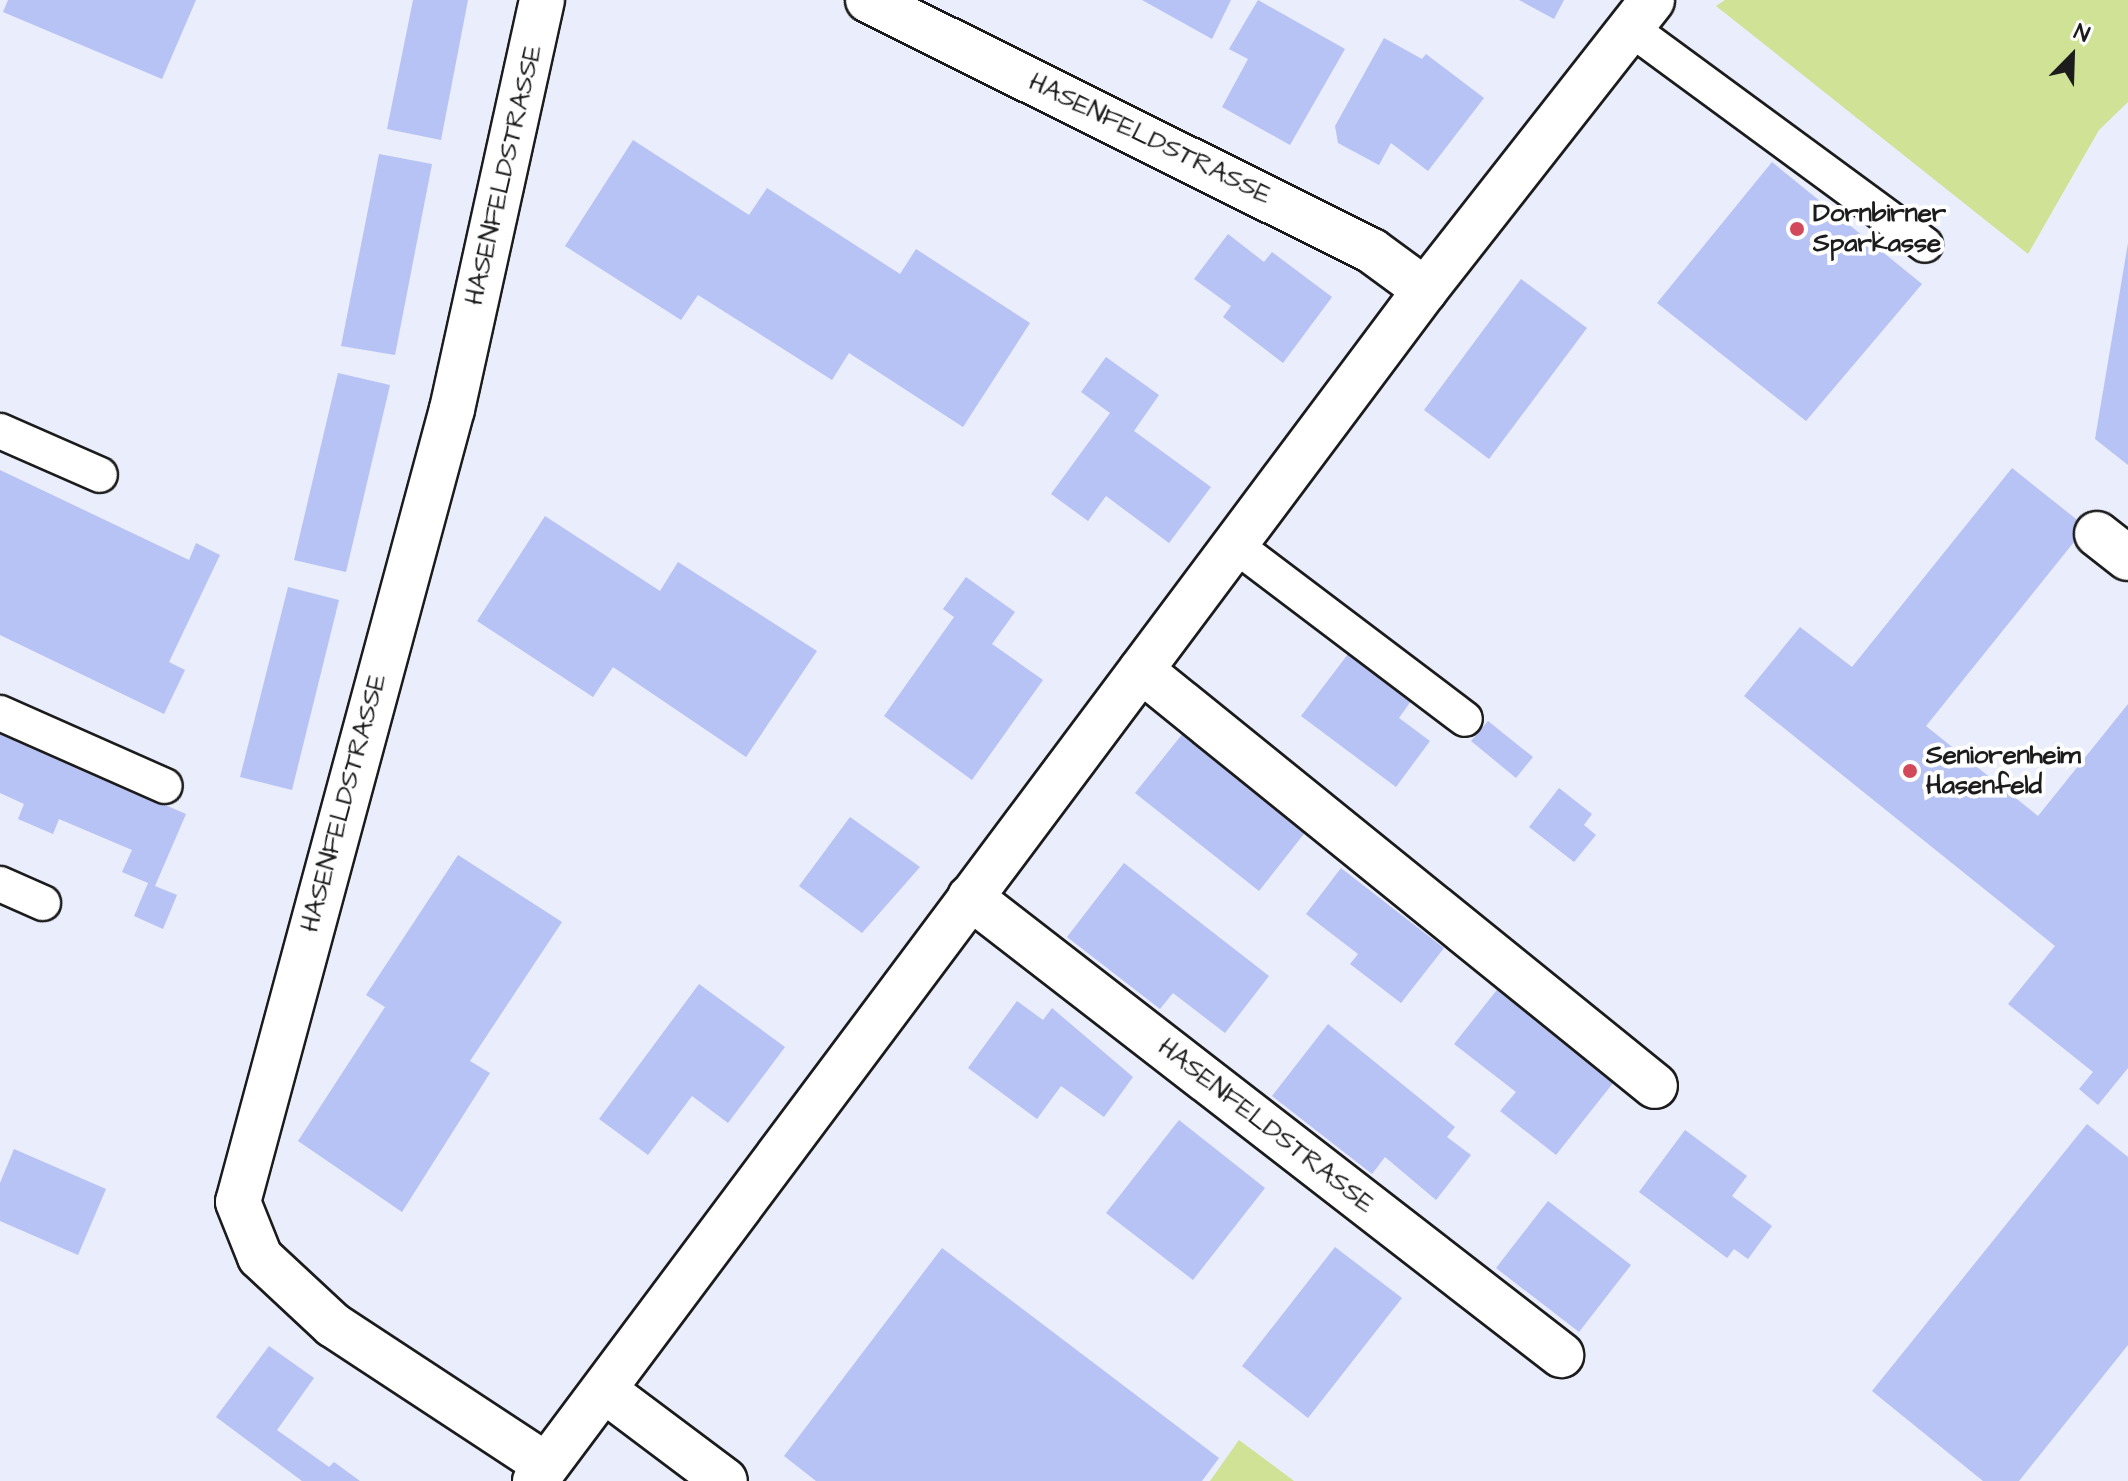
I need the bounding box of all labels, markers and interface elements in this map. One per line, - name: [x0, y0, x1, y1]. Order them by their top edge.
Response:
- north arrow: [2032, 16, 2112, 96]
- text: N: [2069, 16, 2094, 50]
- street label: HASENFELDSTRASSE: [459, 42, 549, 308]
- street label: HASENFELDSTRASSE: [1024, 67, 1276, 211]
- place label: Dornbirner Sparkasse: [1813, 198, 1946, 260]
- marker: Dornbirner Sparkasse: [1788, 220, 1806, 238]
- street label: HASENFELDSTRASSE: [295, 671, 393, 935]
- place label: Seniorenheim Hasenfeld: [1926, 740, 2081, 802]
- marker: Seniorenheim Hasenfeld: [1901, 762, 1919, 780]
- street label: HASENFELDSTRASSE: [1152, 1032, 1380, 1220]

